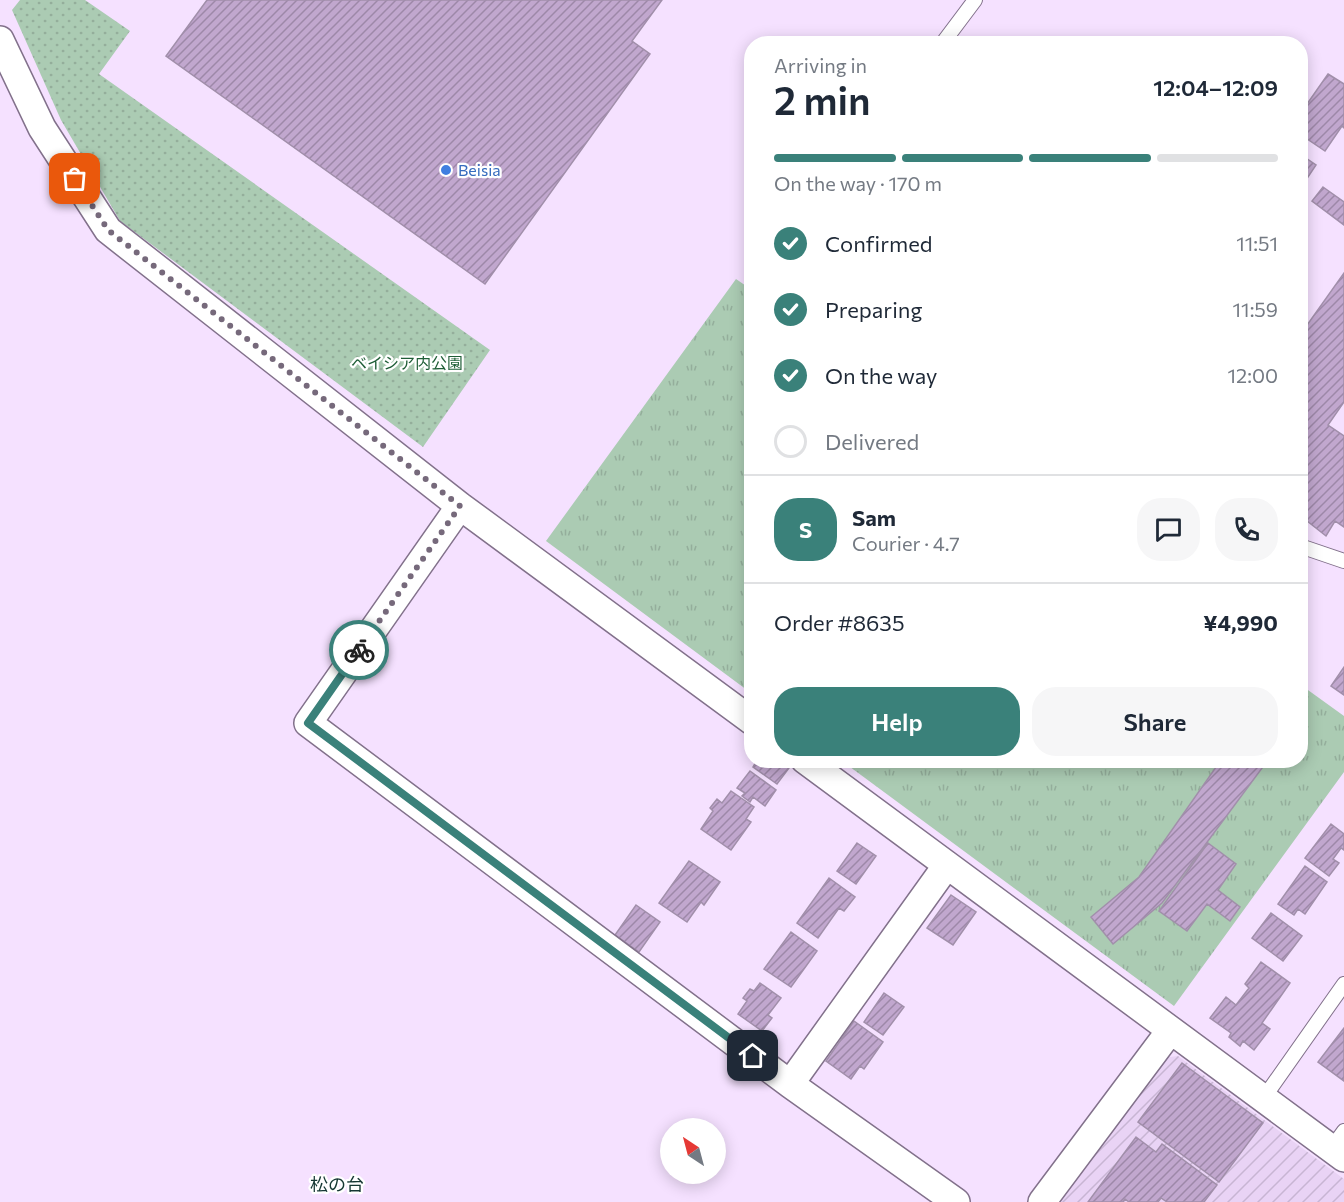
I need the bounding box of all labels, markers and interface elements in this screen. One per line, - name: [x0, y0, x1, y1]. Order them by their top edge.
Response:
- text: Arriving in: [774, 53, 867, 77]
- text: 12:04–12:09: [1153, 74, 1278, 101]
- text: 2 min: [774, 75, 871, 123]
- pin: [49, 153, 100, 204]
- place label: Beisia: [458, 160, 501, 179]
- icon: bag: [58, 162, 91, 195]
- marker: Beisia: [439, 163, 453, 177]
- text: On the way · 170 m: [774, 171, 942, 195]
- icon: check: [774, 227, 807, 260]
- text: Confirmed: [825, 230, 932, 257]
- text: 11:51: [1236, 231, 1278, 255]
- icon: check: [774, 293, 807, 326]
- text: Preparing: [825, 296, 922, 323]
- text: 11:59: [1233, 297, 1278, 321]
- park label: ベイシア内公園: [351, 353, 463, 372]
- icon: check: [774, 359, 807, 392]
- text: On the way: [825, 362, 937, 389]
- text: 12:00: [1228, 363, 1278, 387]
- text: Delivered: [825, 428, 919, 455]
- button: chat: [1137, 498, 1200, 561]
- button: phone: [1215, 498, 1278, 561]
- text: Sam: [852, 504, 896, 531]
- text: S: [799, 516, 812, 543]
- text: Courier · 4.7: [852, 531, 960, 555]
- text: Order #8635: [774, 609, 905, 636]
- text: ¥4,990: [1203, 609, 1278, 636]
- courier: [329, 620, 389, 680]
- icon: bike: [343, 634, 376, 667]
- button: Help: [774, 687, 1020, 756]
- button: Share: [1032, 687, 1278, 756]
- pin: [727, 1030, 778, 1081]
- icon: home: [736, 1039, 769, 1072]
- north arrow: [660, 1118, 726, 1184]
- map controls: [660, 1118, 726, 1184]
- district label: 松の台: [310, 1173, 364, 1195]

